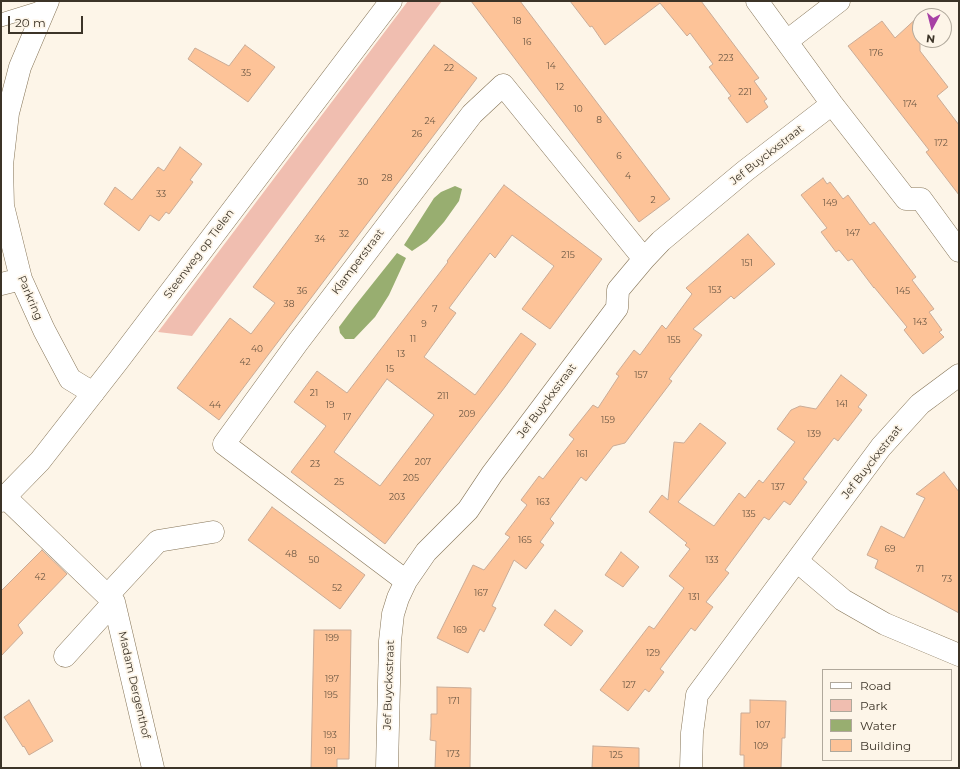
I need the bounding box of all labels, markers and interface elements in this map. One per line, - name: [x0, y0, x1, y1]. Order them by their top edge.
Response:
- scale bar: [10, 8, 85, 34]
- north arrow: [912, 8, 952, 48]
- text: 20 m: [15, 15, 46, 30]
- house number: 18: [513, 16, 521, 26]
- text: N: [925, 31, 936, 46]
- house number: 16: [523, 37, 531, 47]
- house number: 176: [869, 48, 883, 58]
- house number: 223: [718, 53, 734, 63]
- house number: 14: [546, 61, 556, 71]
- house number: 22: [444, 63, 454, 73]
- house number: 35: [241, 68, 251, 78]
- house number: 12: [556, 82, 564, 92]
- house number: 221: [738, 87, 752, 97]
- house number: 174: [903, 99, 917, 109]
- house number: 10: [573, 104, 583, 114]
- house number: 8: [596, 115, 602, 125]
- house number: 24: [425, 116, 435, 126]
- street label: Jef Buyckxstraat: [728, 122, 806, 188]
- house number: 26: [412, 129, 422, 139]
- house number: 172: [934, 138, 948, 148]
- house number: 6: [616, 151, 622, 161]
- house number: 4: [625, 171, 631, 181]
- house number: 28: [382, 173, 392, 183]
- house number: 30: [357, 177, 369, 187]
- house number: 33: [156, 189, 166, 199]
- house number: 2: [650, 195, 656, 205]
- house number: 149: [823, 198, 837, 208]
- street label: Steenweg op Tielen: [161, 207, 237, 301]
- street label: Klamperstraat: [329, 227, 387, 297]
- house number: 147: [846, 228, 860, 238]
- house number: 32: [339, 229, 349, 239]
- house number: 34: [314, 234, 326, 244]
- house number: 215: [561, 250, 575, 260]
- house number: 151: [741, 258, 753, 268]
- street label: Parkring: [15, 274, 45, 322]
- house number: 153: [708, 285, 722, 295]
- house number: 36: [297, 286, 307, 296]
- house number: 145: [896, 286, 910, 296]
- house number: 38: [284, 299, 294, 309]
- house number: 7: [432, 304, 438, 314]
- house number: 143: [913, 317, 927, 327]
- house number: 9: [421, 319, 427, 329]
- house number: 11: [410, 334, 416, 344]
- house number: 155: [667, 335, 681, 345]
- house number: 40: [251, 344, 263, 354]
- house number: 13: [397, 349, 405, 359]
- house number: 42: [239, 357, 251, 367]
- street label: Jef Buyckxstraat: [515, 361, 579, 441]
- house number: 15: [386, 364, 394, 374]
- house number: 157: [634, 370, 648, 380]
- house number: 21: [310, 388, 318, 398]
- house number: 211: [437, 391, 449, 401]
- house number: 141: [836, 399, 848, 409]
- house number: 44: [209, 400, 221, 410]
- house number: 19: [326, 400, 334, 410]
- house number: 209: [459, 409, 475, 419]
- house number: 17: [343, 412, 351, 422]
- house number: 159: [601, 415, 615, 425]
- street label: Jef Buyckxstraat: [839, 423, 905, 501]
- house number: 139: [807, 429, 821, 439]
- house number: 161: [576, 449, 588, 459]
- house number: 207: [415, 457, 431, 467]
- house number: 23: [310, 459, 320, 469]
- house number: 205: [403, 473, 419, 483]
- house number: 25: [334, 477, 344, 487]
- house number: 137: [771, 482, 785, 492]
- house number: 203: [389, 492, 405, 502]
- house number: 163: [536, 497, 550, 507]
- house number: 135: [742, 509, 756, 519]
- house number: 165: [518, 535, 532, 545]
- house number: 69: [885, 544, 895, 554]
- house number: 48: [285, 549, 297, 559]
- house number: 50: [308, 555, 320, 565]
- house number: 133: [705, 555, 719, 565]
- house number: 71: [916, 564, 924, 574]
- house number: 42: [34, 572, 46, 582]
- house number: 73: [942, 574, 952, 584]
- house number: 52: [332, 583, 342, 593]
- house number: 167: [474, 588, 488, 598]
- house number: 131: [688, 592, 700, 602]
- house number: 169: [453, 625, 467, 635]
- street label: Madam Dergenthof: [115, 630, 153, 740]
- house number: 199: [325, 633, 339, 643]
- street label: Jef Buyckxstraat: [381, 640, 397, 730]
- house number: 129: [646, 648, 660, 658]
- legend: [822, 669, 952, 761]
- house number: 197: [325, 674, 339, 684]
- text: Road: [860, 678, 891, 693]
- house number: 127: [622, 680, 636, 690]
- house number: 195: [324, 690, 338, 700]
- house number: 171: [448, 696, 460, 706]
- text: Park: [860, 698, 887, 713]
- text: Water: [860, 718, 896, 733]
- house number: 107: [756, 720, 770, 730]
- house number: 193: [323, 730, 337, 740]
- text: Building: [860, 738, 911, 753]
- house number: 109: [754, 741, 768, 751]
- house number: 191: [324, 746, 336, 756]
- house number: 173: [446, 749, 460, 759]
- house number: 125: [609, 750, 623, 760]

